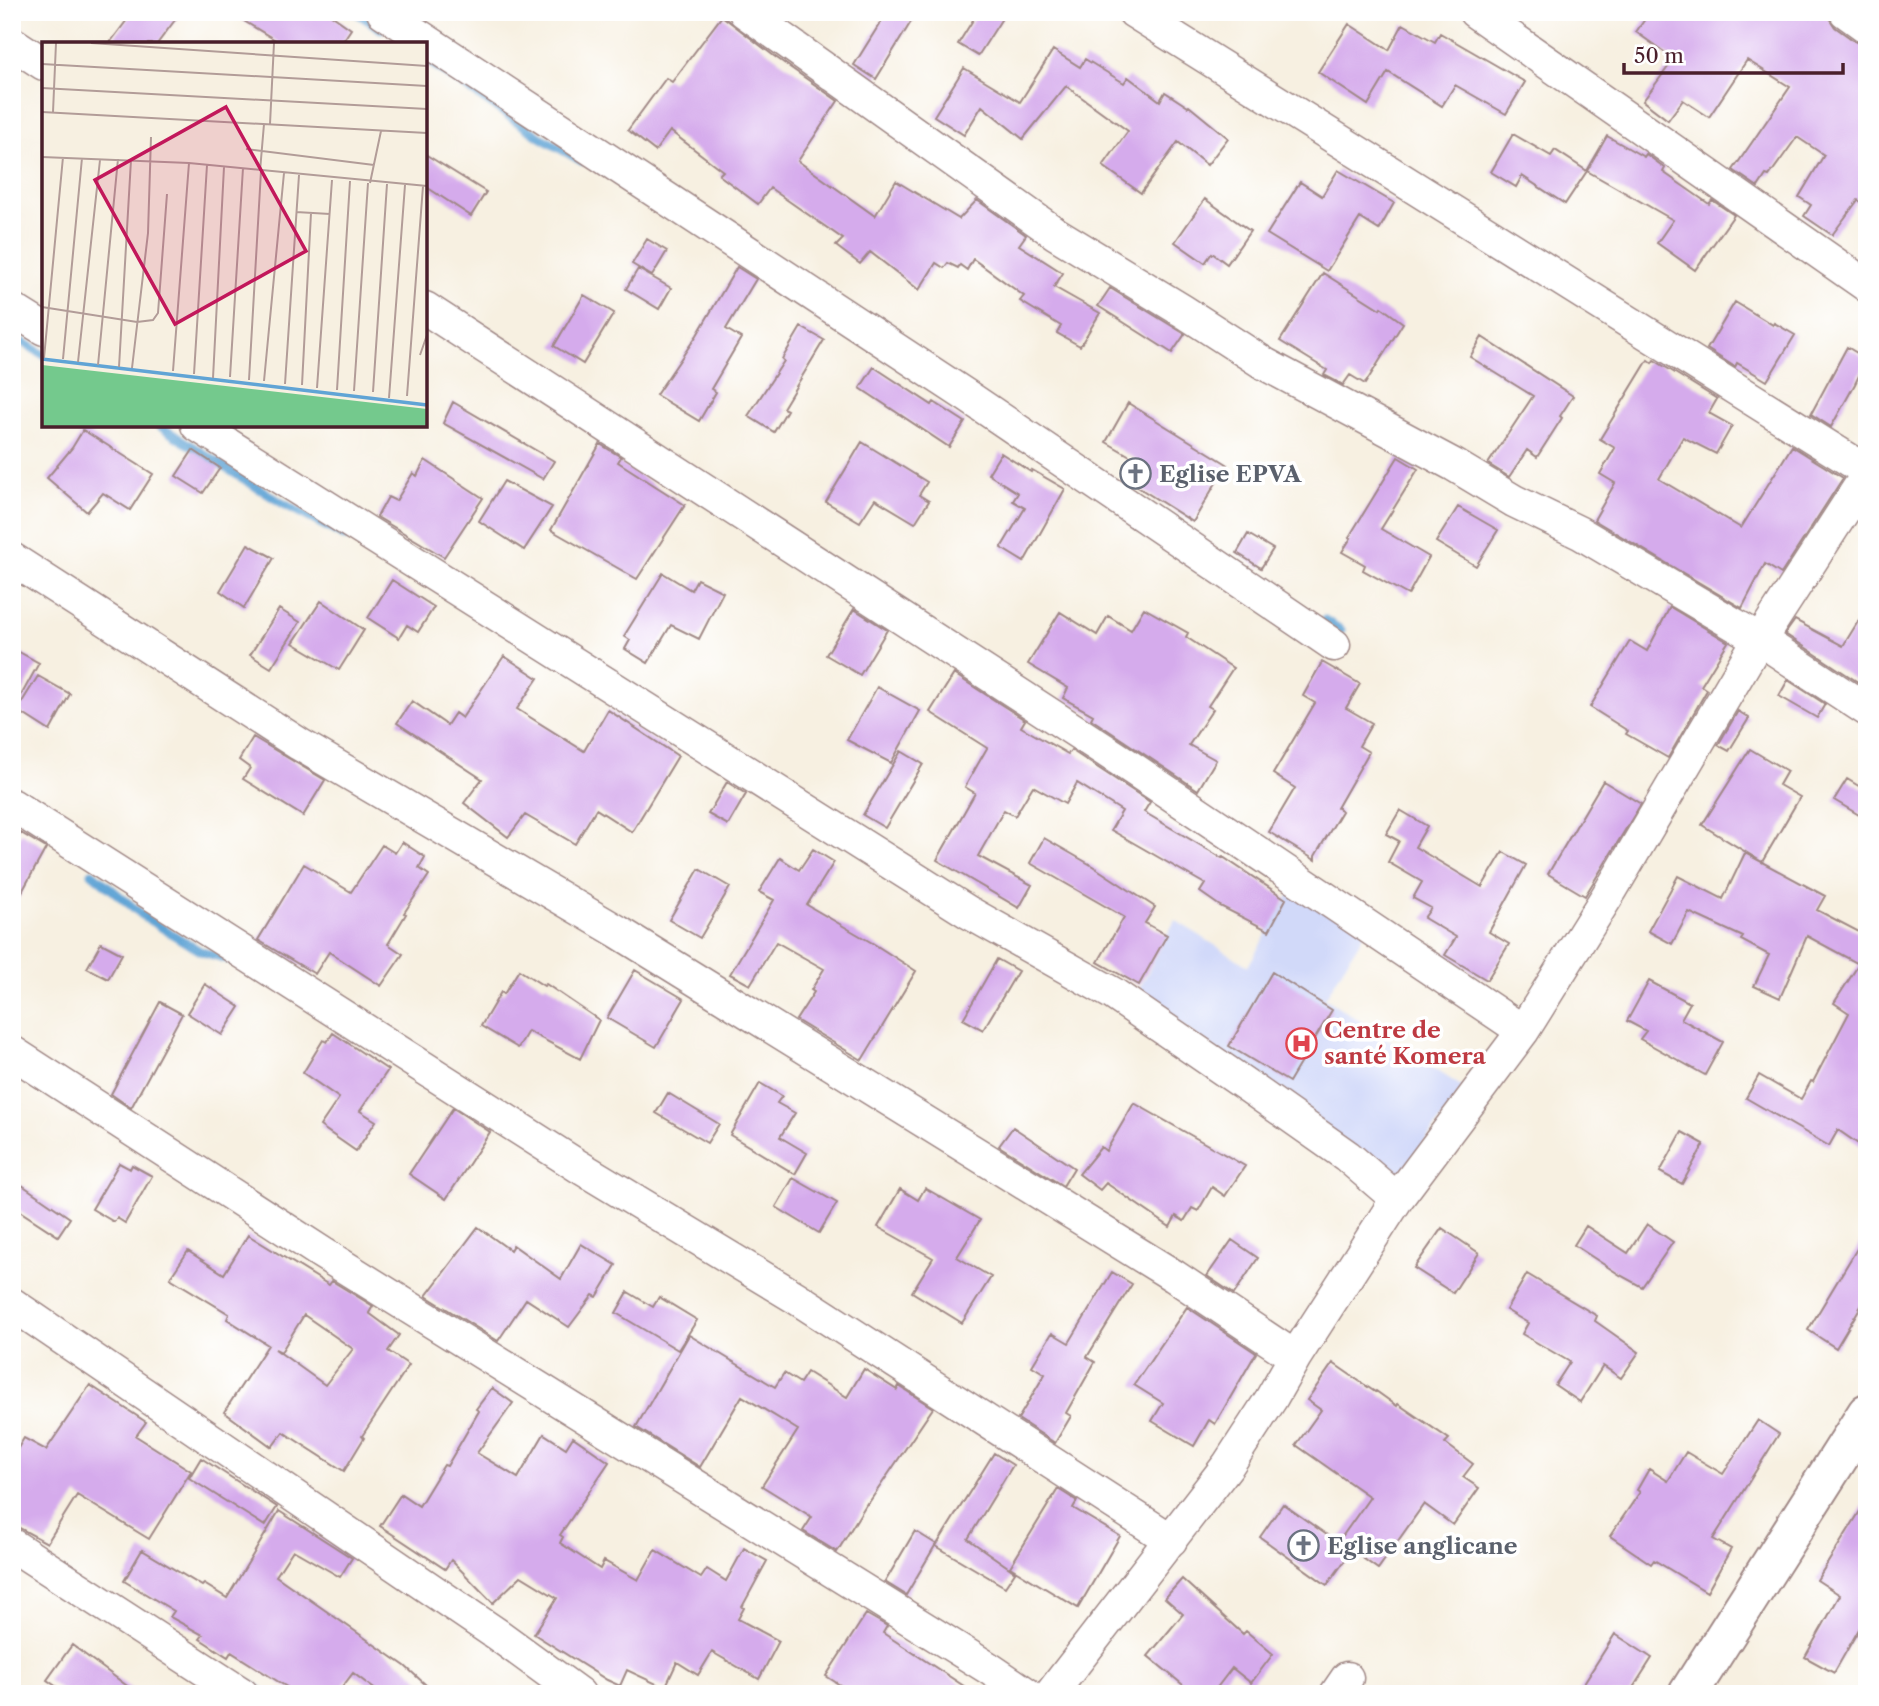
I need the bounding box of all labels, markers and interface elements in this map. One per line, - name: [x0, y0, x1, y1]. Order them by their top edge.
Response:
- scale bar: [1624, 32, 1842, 76]
- inset map: [42, 42, 427, 427]
- text: 50 m: [1634, 43, 1684, 68]
- church icon: Eglise EPVA: [1119, 457, 1153, 491]
- place label: Eglise EPVA: [1159, 460, 1303, 488]
- place label: Centre de santé Komera: [1324, 1016, 1487, 1070]
- hospital icon: Centre de santé Komera: [1284, 1026, 1318, 1060]
- church icon: Eglise anglicane: [1287, 1529, 1321, 1563]
- place label: Eglise anglicane: [1327, 1532, 1518, 1560]

